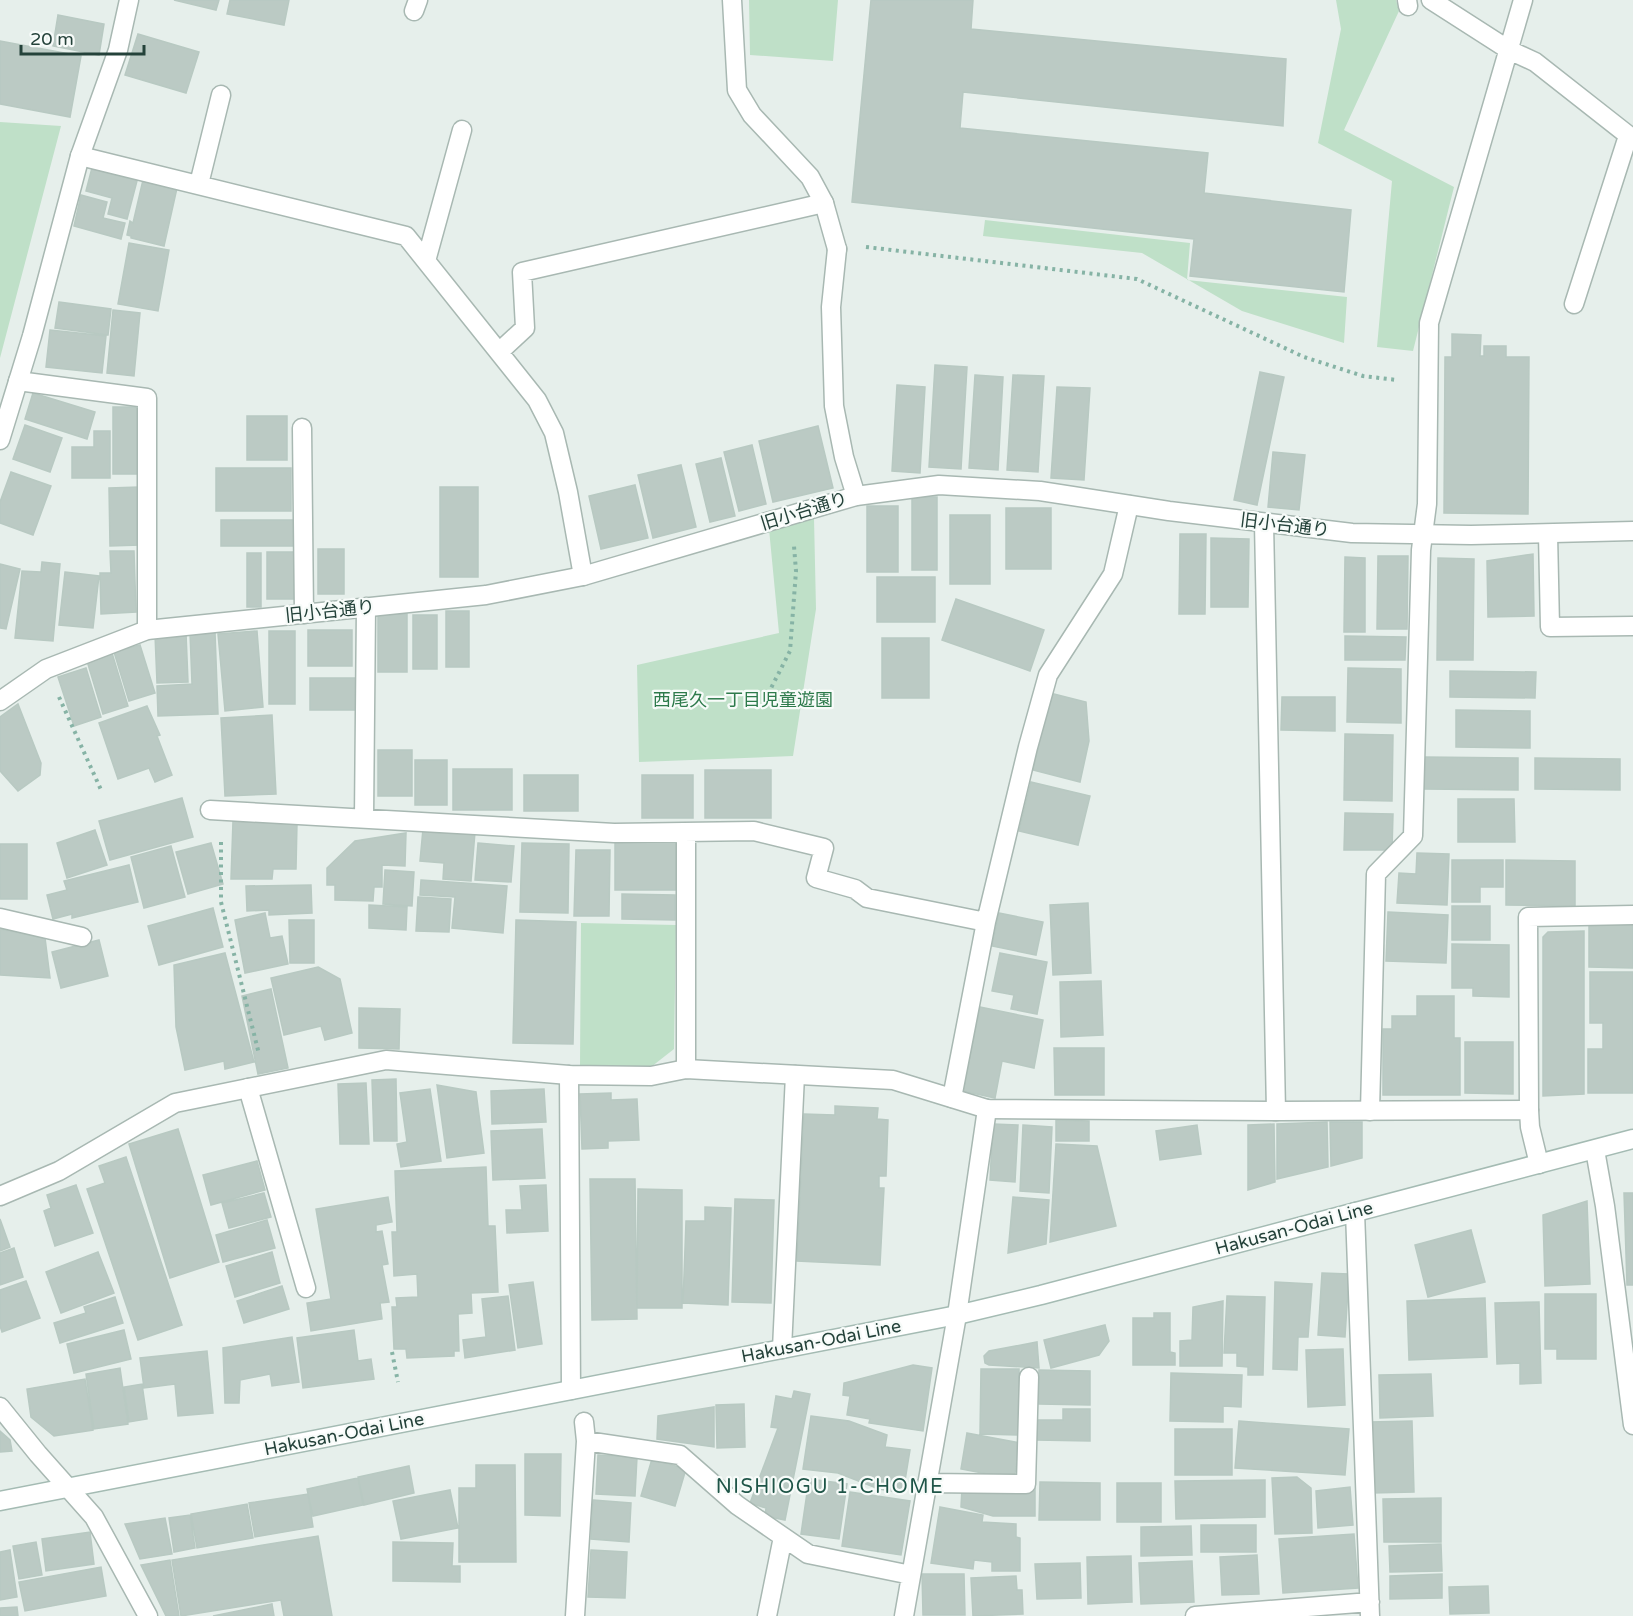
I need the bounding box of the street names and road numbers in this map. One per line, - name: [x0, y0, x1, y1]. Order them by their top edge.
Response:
- street label: 旧小台通り: [758, 487, 850, 535]
- street label: 旧小台通り: [1239, 509, 1331, 541]
- street label: 旧小台通り: [284, 595, 376, 627]
- street label: Hakusan-Odai Line: [1213, 1196, 1375, 1260]
- street label: Hakusan-Odai Line: [739, 1315, 903, 1367]
- street label: Hakusan-Odai Line: [262, 1408, 426, 1460]

